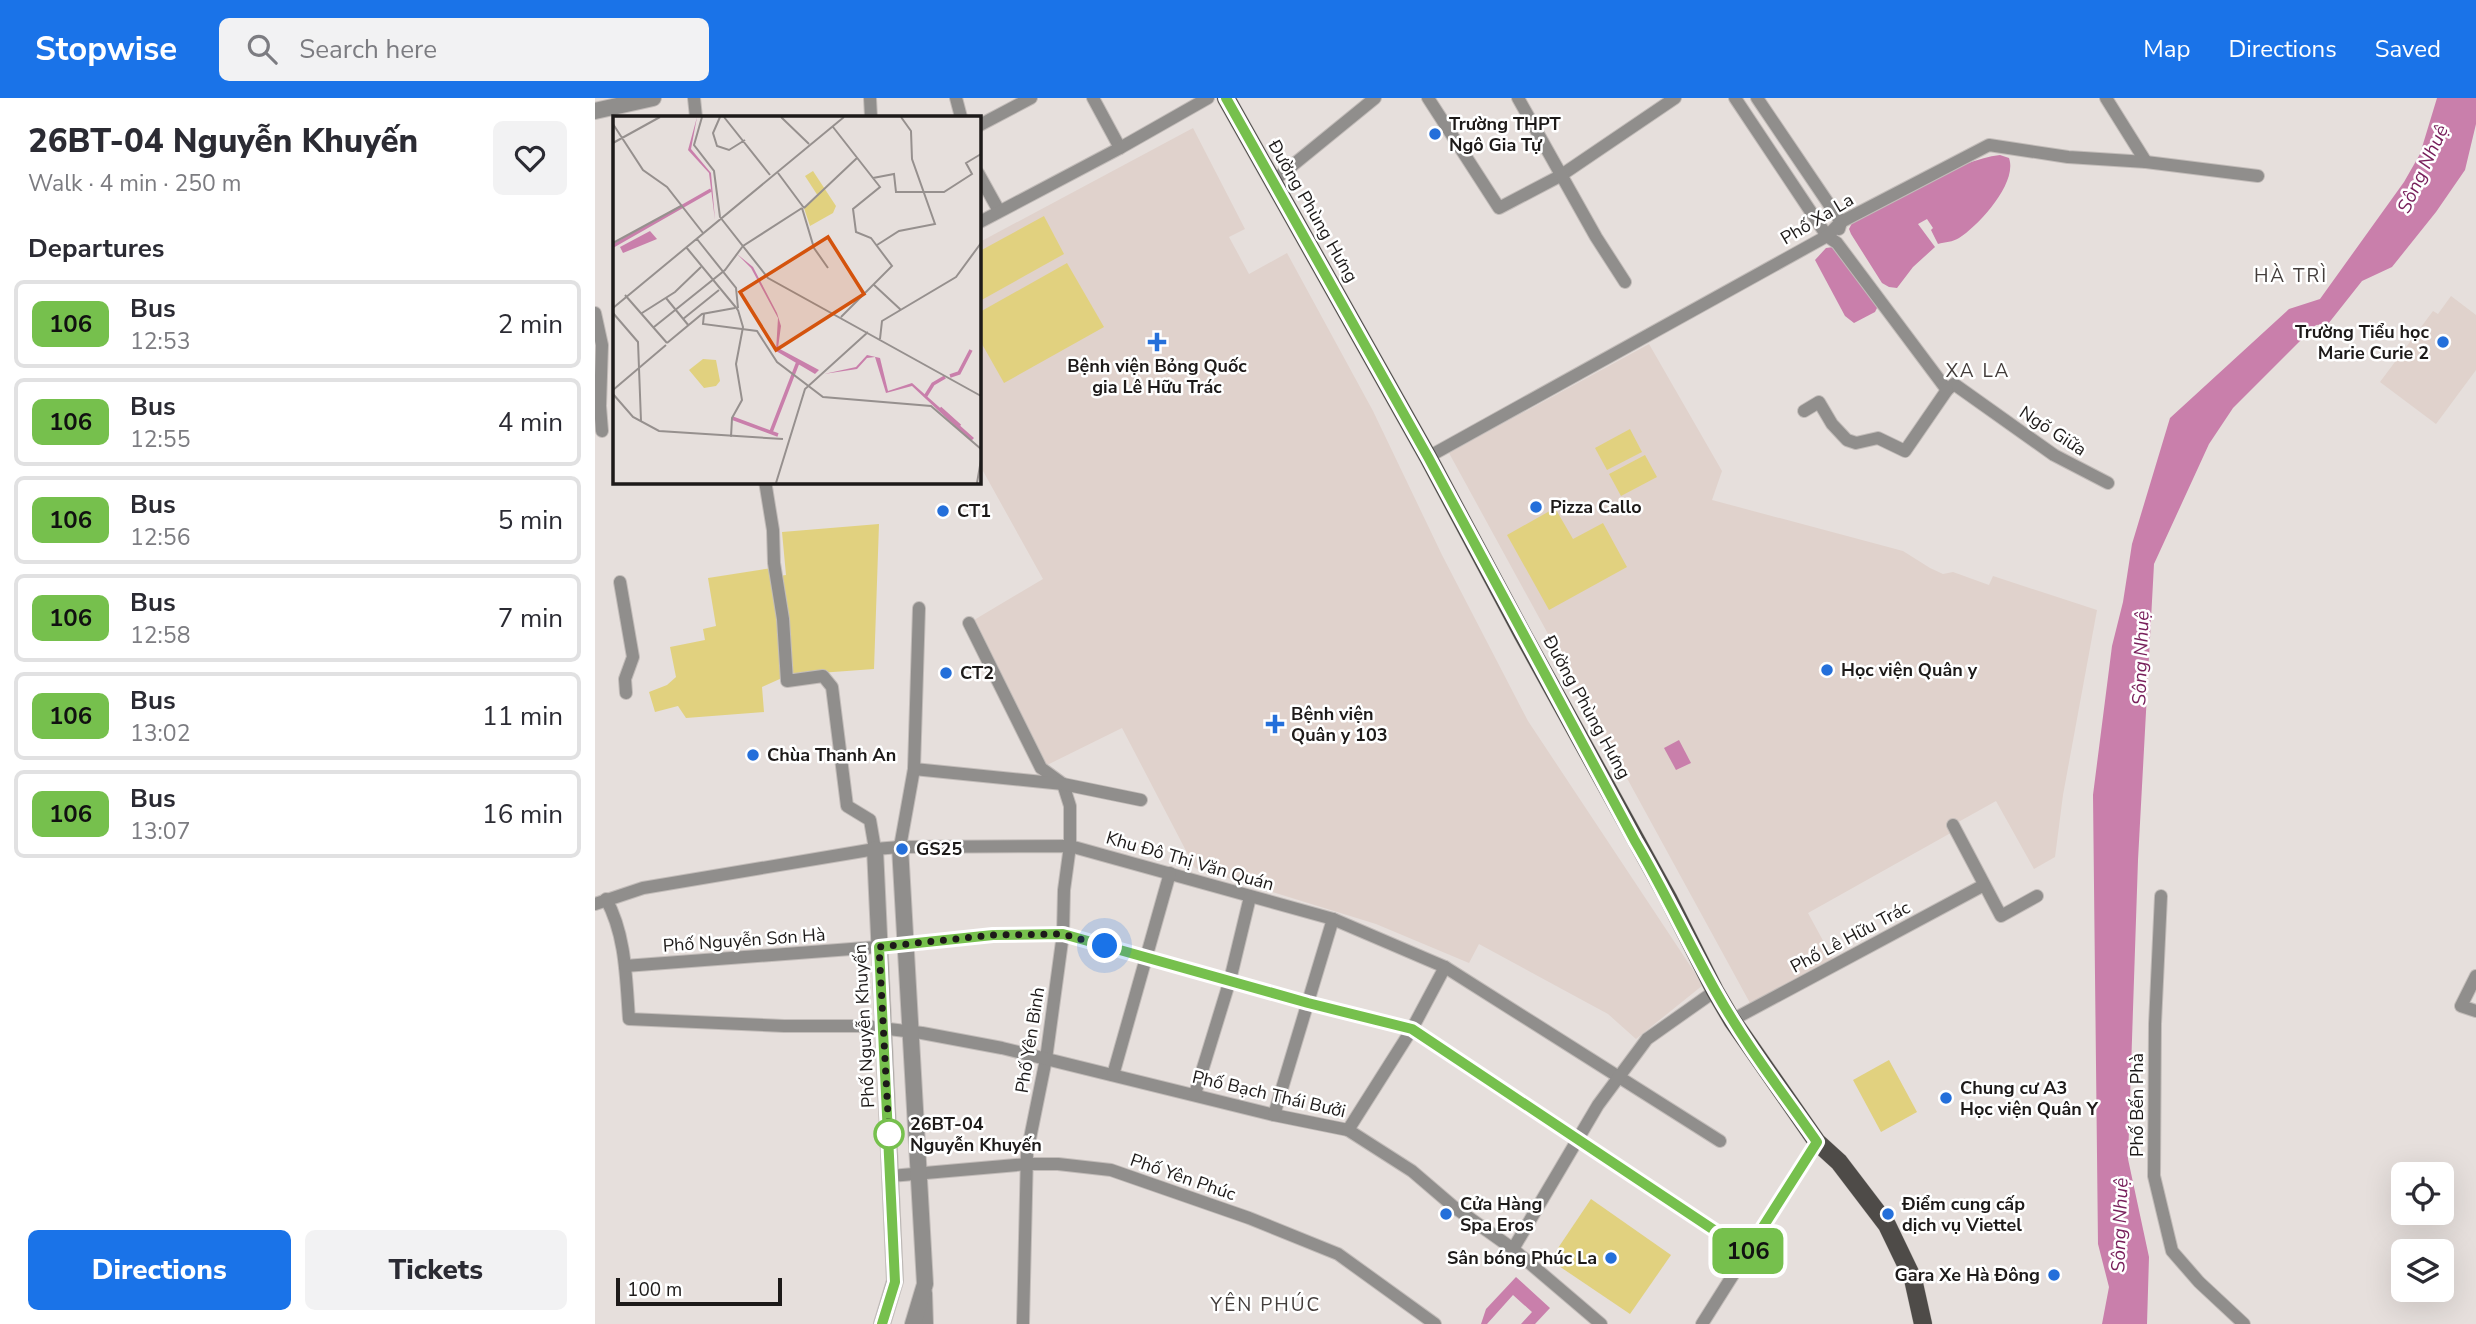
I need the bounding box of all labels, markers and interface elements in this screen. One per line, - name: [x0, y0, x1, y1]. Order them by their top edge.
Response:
- search box: [219, 18, 709, 81]
- text: Stopwise: [35, 27, 177, 72]
- icon: search: [243, 30, 281, 68]
- text: Search here: [299, 32, 437, 67]
- text: Map: [2143, 33, 2190, 65]
- text: Directions: [2228, 33, 2337, 65]
- text: Saved: [2375, 33, 2441, 65]
- place label: Trường THPT Ngô Gia Tự: [1449, 112, 1561, 157]
- inset map: [613, 116, 980, 483]
- text: 26BT-04 Nguyễn Khuyến: [28, 119, 418, 164]
- button: heart: [493, 121, 567, 195]
- water label: Sông Nhuệ: [2391, 121, 2455, 217]
- marker: Trường THPT Ngô Gia Tự: [1427, 126, 1443, 142]
- street label: Đường Phùng Hưng: [1262, 135, 1364, 287]
- text: Walk · 4 min · 250 m: [28, 168, 241, 199]
- street label: Phố Xa La: [1776, 188, 1858, 250]
- text: Departures: [28, 231, 164, 266]
- district label: HÀ TRÌ: [2254, 263, 2328, 289]
- text: Bus: [130, 291, 176, 326]
- text: 2 min: [498, 307, 563, 342]
- text: 106: [49, 308, 92, 340]
- place label: Trường Tiểu học Marie Curie 2: [2295, 320, 2429, 365]
- text: 12:53: [130, 326, 190, 357]
- marker: Bệnh viện Bỏng Quốc gia Lê Hữu Trác: [1147, 332, 1167, 352]
- marker: Trường Tiểu học Marie Curie 2: [2435, 334, 2451, 350]
- place label: Bệnh viện Bỏng Quốc gia Lê Hữu Trác: [1067, 354, 1247, 399]
- district label: XA LA: [1946, 358, 2010, 384]
- text: Bus: [130, 389, 176, 424]
- street label: Ngõ Giữa: [2015, 400, 2091, 462]
- text: 4 min: [498, 405, 563, 440]
- text: 106: [49, 406, 92, 438]
- text: 12:55: [130, 424, 190, 455]
- text: Bus: [130, 487, 176, 522]
- place label: Pizza Callo: [1550, 495, 1642, 519]
- place label: CT1: [957, 499, 991, 523]
- marker: Pizza Callo: [1528, 499, 1544, 515]
- text: 5 min: [498, 503, 563, 538]
- marker: CT1: [935, 503, 951, 519]
- text: 106: [49, 504, 92, 536]
- text: 12:56: [130, 522, 190, 553]
- text: Bus: [130, 585, 176, 620]
- text: 7 min: [498, 601, 563, 636]
- text: 106: [49, 602, 92, 634]
- water label: Sông Nhuệ: [2126, 610, 2156, 706]
- text: 12:58: [130, 620, 190, 651]
- street label: Đường Phùng Hưng: [1537, 630, 1636, 783]
- place label: Học viện Quân y: [1841, 658, 1978, 682]
- place label: CT2: [960, 661, 994, 685]
- marker: Học viện Quân y: [1819, 662, 1835, 678]
- marker: CT2: [938, 665, 954, 681]
- text: Bus: [130, 683, 176, 718]
- text: 11 min: [482, 699, 563, 734]
- text: 106: [49, 700, 92, 732]
- place label: Bệnh viện Quân y 103: [1291, 702, 1388, 747]
- marker: Bệnh viện Quân y 103: [1265, 714, 1285, 734]
- text: 13:02: [130, 718, 190, 749]
- place label: Chùa Thanh An: [767, 743, 896, 767]
- marker: Chùa Thanh An: [745, 747, 761, 763]
- text: Bus: [130, 781, 176, 816]
- text: 16 min: [482, 797, 563, 832]
- text: 106: [49, 798, 92, 830]
- text: 13:07: [130, 816, 190, 847]
- street label: Khu Đô Thị Văn Quán: [1103, 826, 1277, 896]
- place label: GS25: [916, 837, 962, 861]
- marker: GS25: [894, 841, 910, 857]
- street label: Phố Lê Hữu Trác: [1786, 895, 1914, 979]
- street label: Phố Nguyễn Sơn Hà: [662, 922, 826, 958]
- your location: [1087, 928, 1122, 963]
- street label: Phố Nguyễn Khuyến: [848, 943, 880, 1109]
- street label: Phố Yên Bình: [1010, 985, 1050, 1095]
- street label: Phố Bến Phà: [2125, 1053, 2149, 1157]
- street label: Phố Bạch Thái Bưởi: [1190, 1065, 1348, 1123]
- place label: Chung cư A3 Học viện Quân Y: [1960, 1076, 2099, 1121]
- marker: Chung cư A3 Học viện Quân Y: [1938, 1090, 1954, 1106]
- place label: 26BT-04 Nguyễn Khuyến: [910, 1112, 1042, 1157]
- marker: 26BT-04 Nguyễn Khuyến: [874, 1119, 904, 1149]
- street label: Phố Yên Phúc: [1127, 1148, 1239, 1206]
- map controls: [2391, 1162, 2454, 1302]
- button: locate: [2391, 1162, 2454, 1225]
- water label: Sông Nhuệ: [2105, 1177, 2135, 1273]
- place label: Cửa Hàng Spa Eros: [1460, 1192, 1542, 1237]
- place label: Điểm cung cấp dịch vụ Viettel: [1901, 1192, 2025, 1237]
- marker: Cửa Hàng Spa Eros: [1438, 1206, 1454, 1222]
- marker: Điểm cung cấp dịch vụ Viettel: [1880, 1206, 1896, 1222]
- line badge: 106: [1708, 1228, 1788, 1274]
- button: Directions: [28, 1230, 291, 1310]
- button: Tickets: [305, 1230, 567, 1310]
- text: 106: [1726, 1235, 1770, 1267]
- button: layers: [2391, 1239, 2454, 1302]
- place label: Sân bóng Phúc La: [1447, 1246, 1597, 1270]
- marker: Sân bóng Phúc La: [1603, 1250, 1619, 1266]
- place label: Gara Xe Hà Đông: [1895, 1263, 2040, 1287]
- marker: Gara Xe Hà Đông: [2046, 1267, 2062, 1283]
- scale bar: [616, 1275, 782, 1307]
- text: 100 m: [627, 1277, 682, 1303]
- district label: YÊN PHÚC: [1210, 1292, 1321, 1318]

